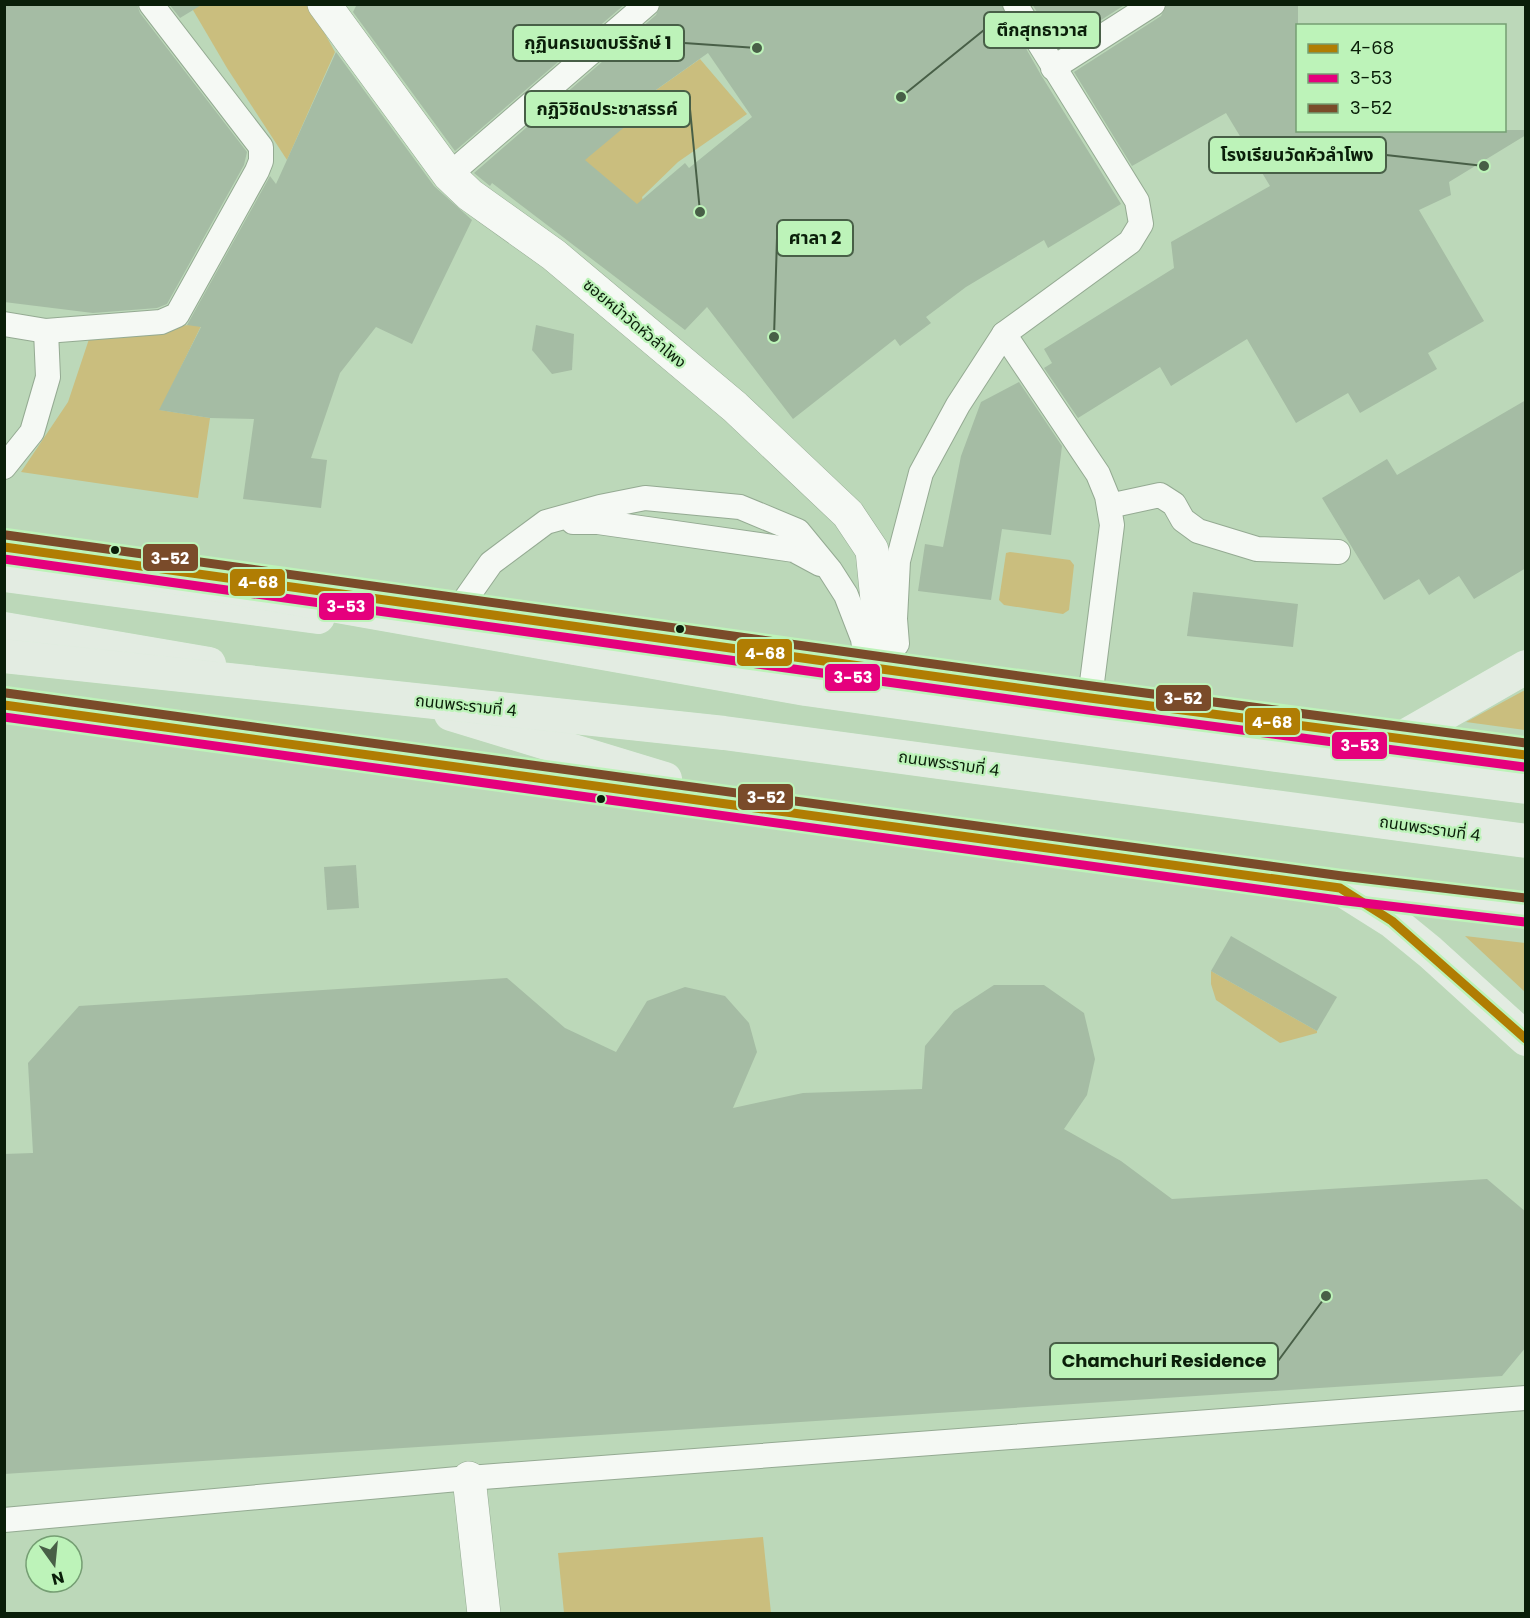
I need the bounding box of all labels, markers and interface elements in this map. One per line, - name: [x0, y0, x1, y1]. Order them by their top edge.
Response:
- callout: ตึกสุทธาวาส: [984, 12, 1100, 48]
- text: ตึกสุทธาวาส: [996, 17, 1088, 42]
- legend: [1296, 24, 1506, 132]
- callout: กุฏินครเขตบริรักษ์ 1: [513, 25, 684, 61]
- text: กุฏินครเขตบริรักษ์ 1: [524, 30, 672, 55]
- text: 4-68: [1350, 35, 1394, 60]
- text: 3-53: [1350, 65, 1392, 90]
- callout: กฏิวิชิดประชาสรรค์: [525, 91, 690, 127]
- text: 3-52: [1350, 95, 1392, 120]
- text: กฏิวิชิดประชาสรรค์: [536, 96, 678, 121]
- callout: โรงเรียนวัดหัวลำโพง: [1209, 137, 1386, 173]
- text: โรงเรียนวัดหัวลำโพง: [1220, 142, 1374, 167]
- callout: ศาลา 2: [777, 220, 853, 256]
- text: ศาลา 2: [789, 225, 841, 250]
- street label: ซอยหน้าวัดหัวลำโพง: [578, 273, 691, 373]
- line badge: 3-52: [142, 543, 199, 572]
- unlabelled marker: [109, 544, 121, 556]
- text: 3-52: [151, 547, 189, 570]
- line badge: 4-68: [229, 568, 286, 597]
- text: 4-68: [238, 571, 278, 594]
- line badge: 3-53: [318, 592, 375, 621]
- text: 3-53: [326, 595, 366, 618]
- unlabelled marker: [674, 623, 686, 635]
- line badge: 4-68: [736, 638, 793, 667]
- text: 4-68: [745, 642, 785, 665]
- line badge: 3-53: [824, 663, 881, 692]
- text: 3-53: [833, 666, 873, 689]
- line badge: 3-52: [1155, 684, 1212, 712]
- text: 3-52: [1164, 687, 1202, 710]
- street label: ถนนพระรามที่ 4: [414, 689, 518, 722]
- line badge: 4-68: [1244, 707, 1301, 736]
- text: 4-68: [1252, 711, 1292, 734]
- line badge: 3-53: [1331, 731, 1388, 760]
- text: 3-53: [1340, 734, 1380, 757]
- street label: ถนนพระรามที่ 4: [897, 745, 1001, 782]
- line badge: 3-52: [737, 783, 794, 811]
- text: 3-52: [747, 786, 785, 809]
- unlabelled marker: [595, 793, 607, 805]
- street label: ถนนพระรามที่ 4: [1378, 810, 1482, 847]
- callout: Chamchuri Residence: [1050, 1343, 1278, 1379]
- text: Chamchuri Residence: [1062, 1348, 1266, 1373]
- north arrow: [24, 1534, 84, 1594]
- text: N: [49, 1565, 67, 1591]

